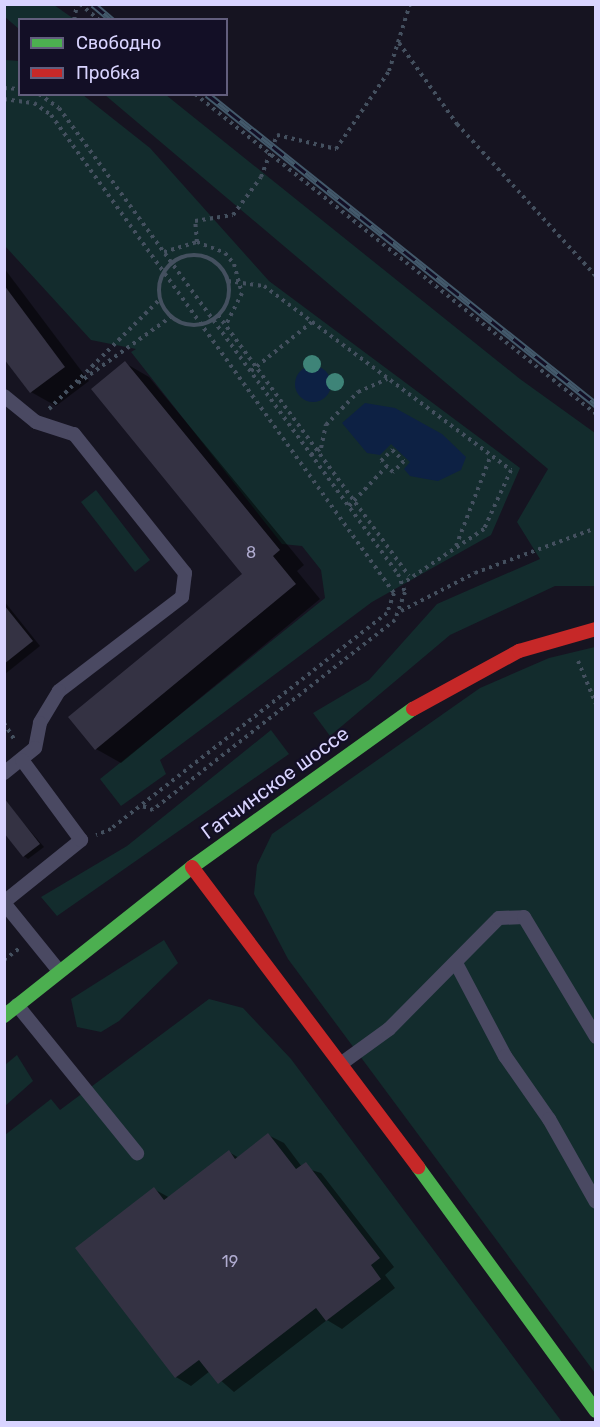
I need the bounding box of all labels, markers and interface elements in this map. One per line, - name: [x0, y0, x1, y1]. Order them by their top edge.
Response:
- legend: [18, 18, 228, 96]
- text: Свободно: [76, 32, 161, 54]
- text: Пробка: [76, 62, 140, 84]
- house number: 8: [246, 543, 256, 563]
- street label: Гатчинское шоссе: [197, 721, 353, 845]
- house number: 19: [222, 1252, 238, 1272]

